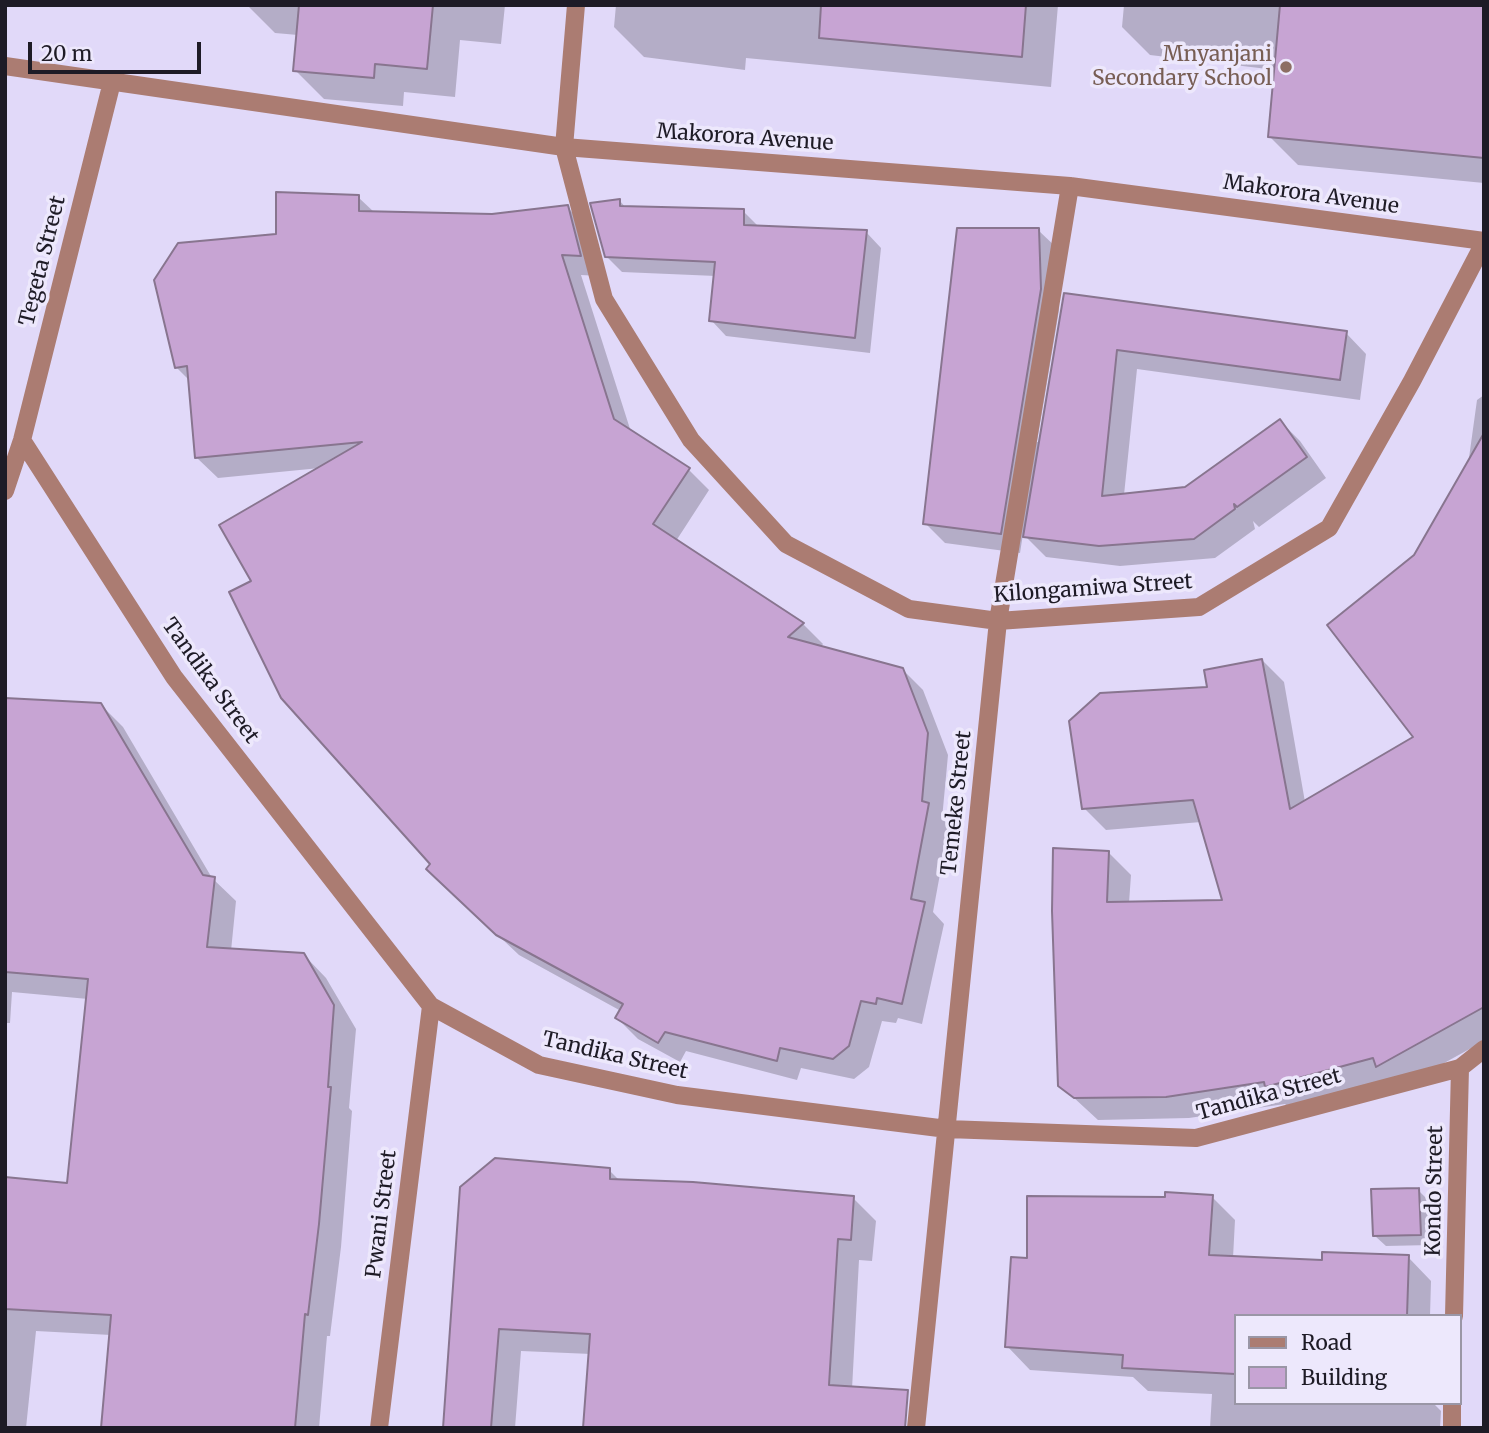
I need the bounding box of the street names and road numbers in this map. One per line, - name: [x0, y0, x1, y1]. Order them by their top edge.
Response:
- street label: Makorora Avenue: [656, 119, 834, 157]
- street label: Makorora Avenue: [1222, 170, 1400, 220]
- street label: Tegeta Street: [15, 193, 71, 329]
- street label: Kilongamiwa Street: [993, 569, 1193, 609]
- street label: Tandika Street: [156, 614, 264, 748]
- street label: Temeke Street: [937, 729, 977, 877]
- street label: Tandika Street: [540, 1027, 690, 1085]
- street label: Tandika Street: [1194, 1064, 1344, 1126]
- street label: Kondo Street: [1421, 1125, 1449, 1257]
- street label: Pwani Street: [362, 1149, 402, 1279]

